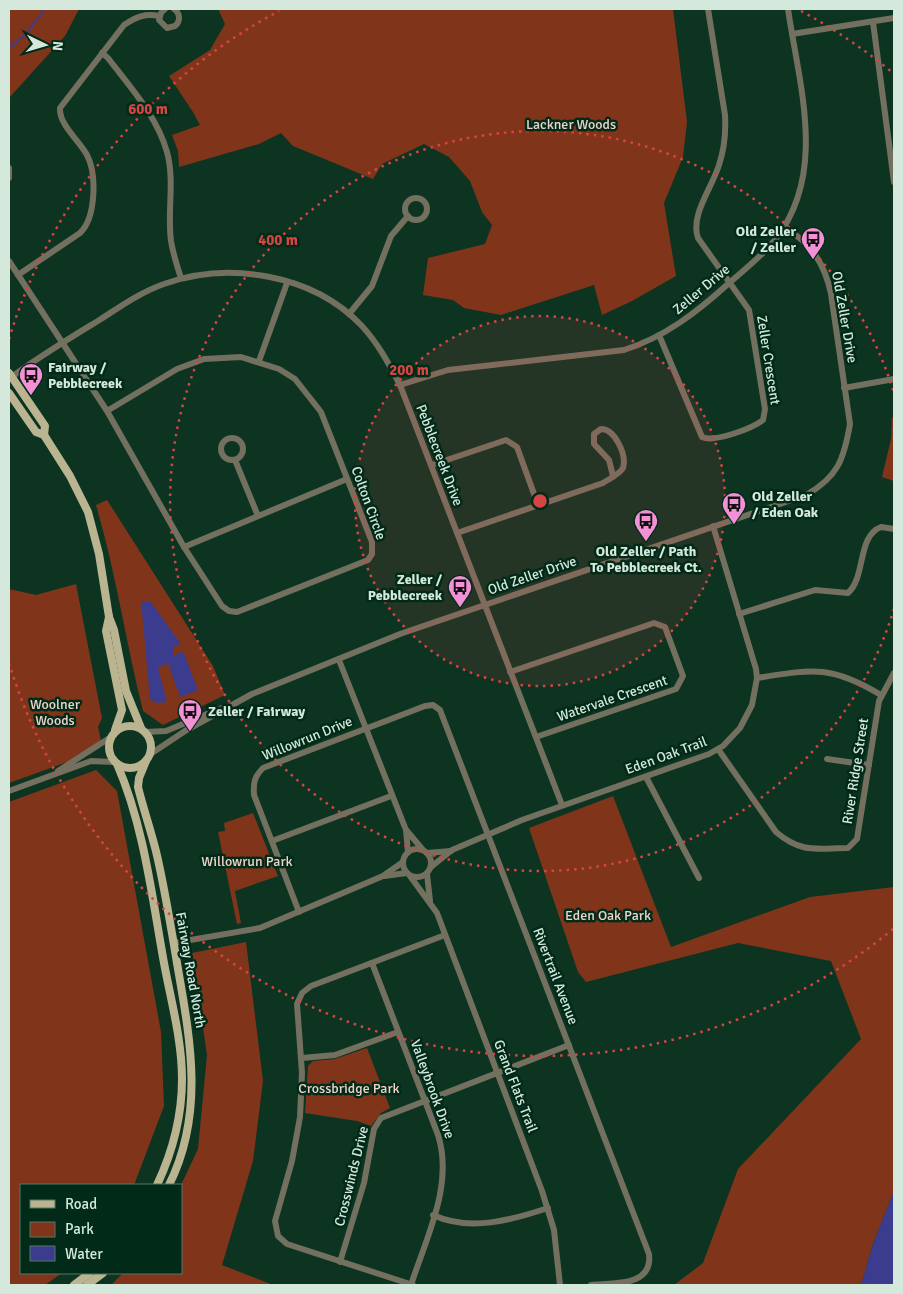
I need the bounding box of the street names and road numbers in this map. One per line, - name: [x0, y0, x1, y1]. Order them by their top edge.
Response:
- street label: Zeller Drive: [669, 261, 733, 318]
- street label: Old Zeller Drive: [828, 270, 861, 364]
- street label: Zeller Crescent: [753, 314, 784, 406]
- street label: Pebblecreek Drive: [412, 402, 467, 508]
- street label: Colton Circle: [347, 464, 390, 542]
- street label: Old Zeller Drive: [486, 552, 579, 599]
- street label: Watervale Crescent: [555, 672, 670, 725]
- street label: Willowrun Drive: [260, 713, 355, 764]
- street label: River Ridge Street: [839, 717, 872, 825]
- street label: Eden Oak Trail: [623, 733, 709, 778]
- street label: Fairway Road North: [172, 911, 209, 1029]
- street label: Rivertrail Avenue: [529, 925, 582, 1027]
- street label: Valleybrook Drive: [407, 1037, 458, 1141]
- street label: Grand Flats Trail: [490, 1037, 541, 1135]
- street label: Crosswinds Drive: [331, 1124, 372, 1228]

